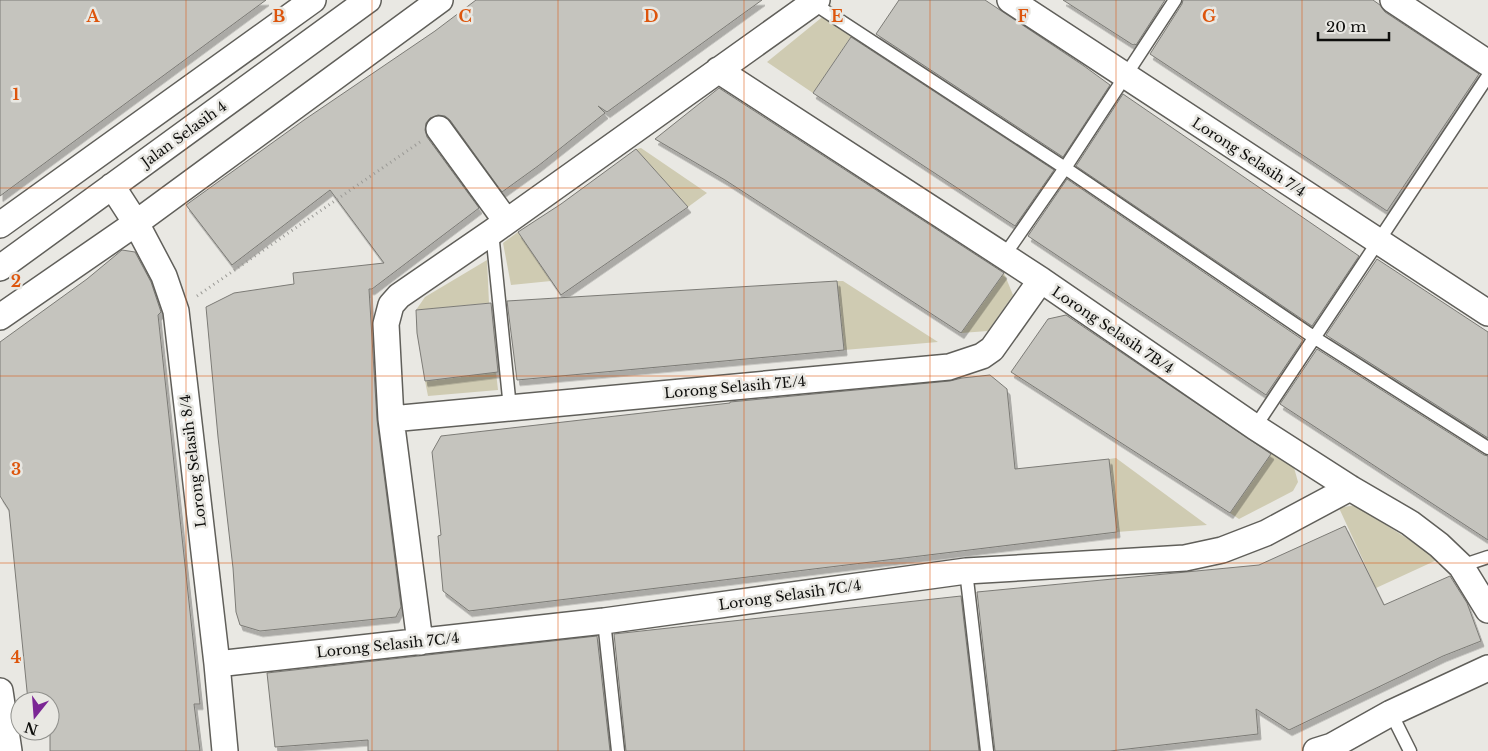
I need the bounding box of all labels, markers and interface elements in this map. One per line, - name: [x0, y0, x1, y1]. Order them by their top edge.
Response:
- text: A: [86, 6, 101, 26]
- text: B: [273, 6, 286, 26]
- text: C: [458, 6, 472, 26]
- text: D: [644, 6, 658, 26]
- text: E: [831, 6, 843, 26]
- text: F: [1017, 6, 1029, 26]
- text: G: [1202, 6, 1216, 26]
- scale bar: [1318, 10, 1389, 42]
- text: 20 m: [1326, 17, 1366, 36]
- text: 1: [13, 84, 20, 104]
- street label: Jalan Selasih 4: [136, 97, 230, 172]
- street label: Lorong Selasih 7/4: [1189, 113, 1309, 201]
- text: 2: [11, 271, 21, 291]
- street label: Lorong Selasih 7B/4: [1049, 283, 1177, 377]
- street label: Lorong Selasih 7E/4: [663, 372, 807, 402]
- street label: Lorong Selasih 8/4: [176, 393, 210, 529]
- text: 3: [11, 459, 21, 479]
- street label: Lorong Selasih 7C/4: [718, 576, 862, 614]
- street label: Lorong Selasih 7C/4: [316, 629, 460, 661]
- text: 4: [11, 647, 21, 667]
- north arrow: [10, 691, 60, 741]
- text: N: [22, 718, 40, 739]

